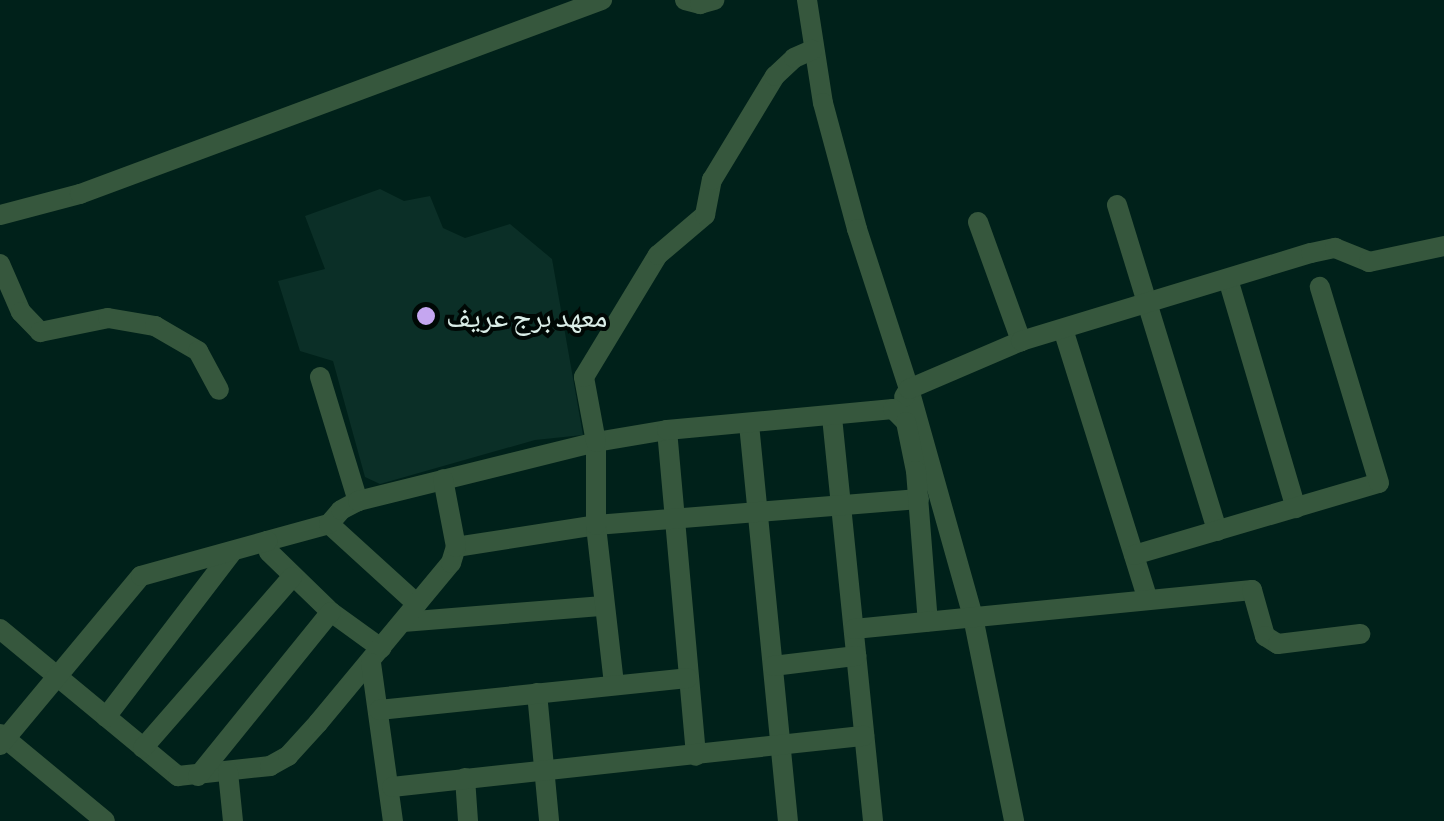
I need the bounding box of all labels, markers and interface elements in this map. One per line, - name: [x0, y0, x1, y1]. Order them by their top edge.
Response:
- place label: معهد برج عريف: [446, 298, 607, 334]
- marker: معهد برج عريف: [415, 305, 437, 327]

